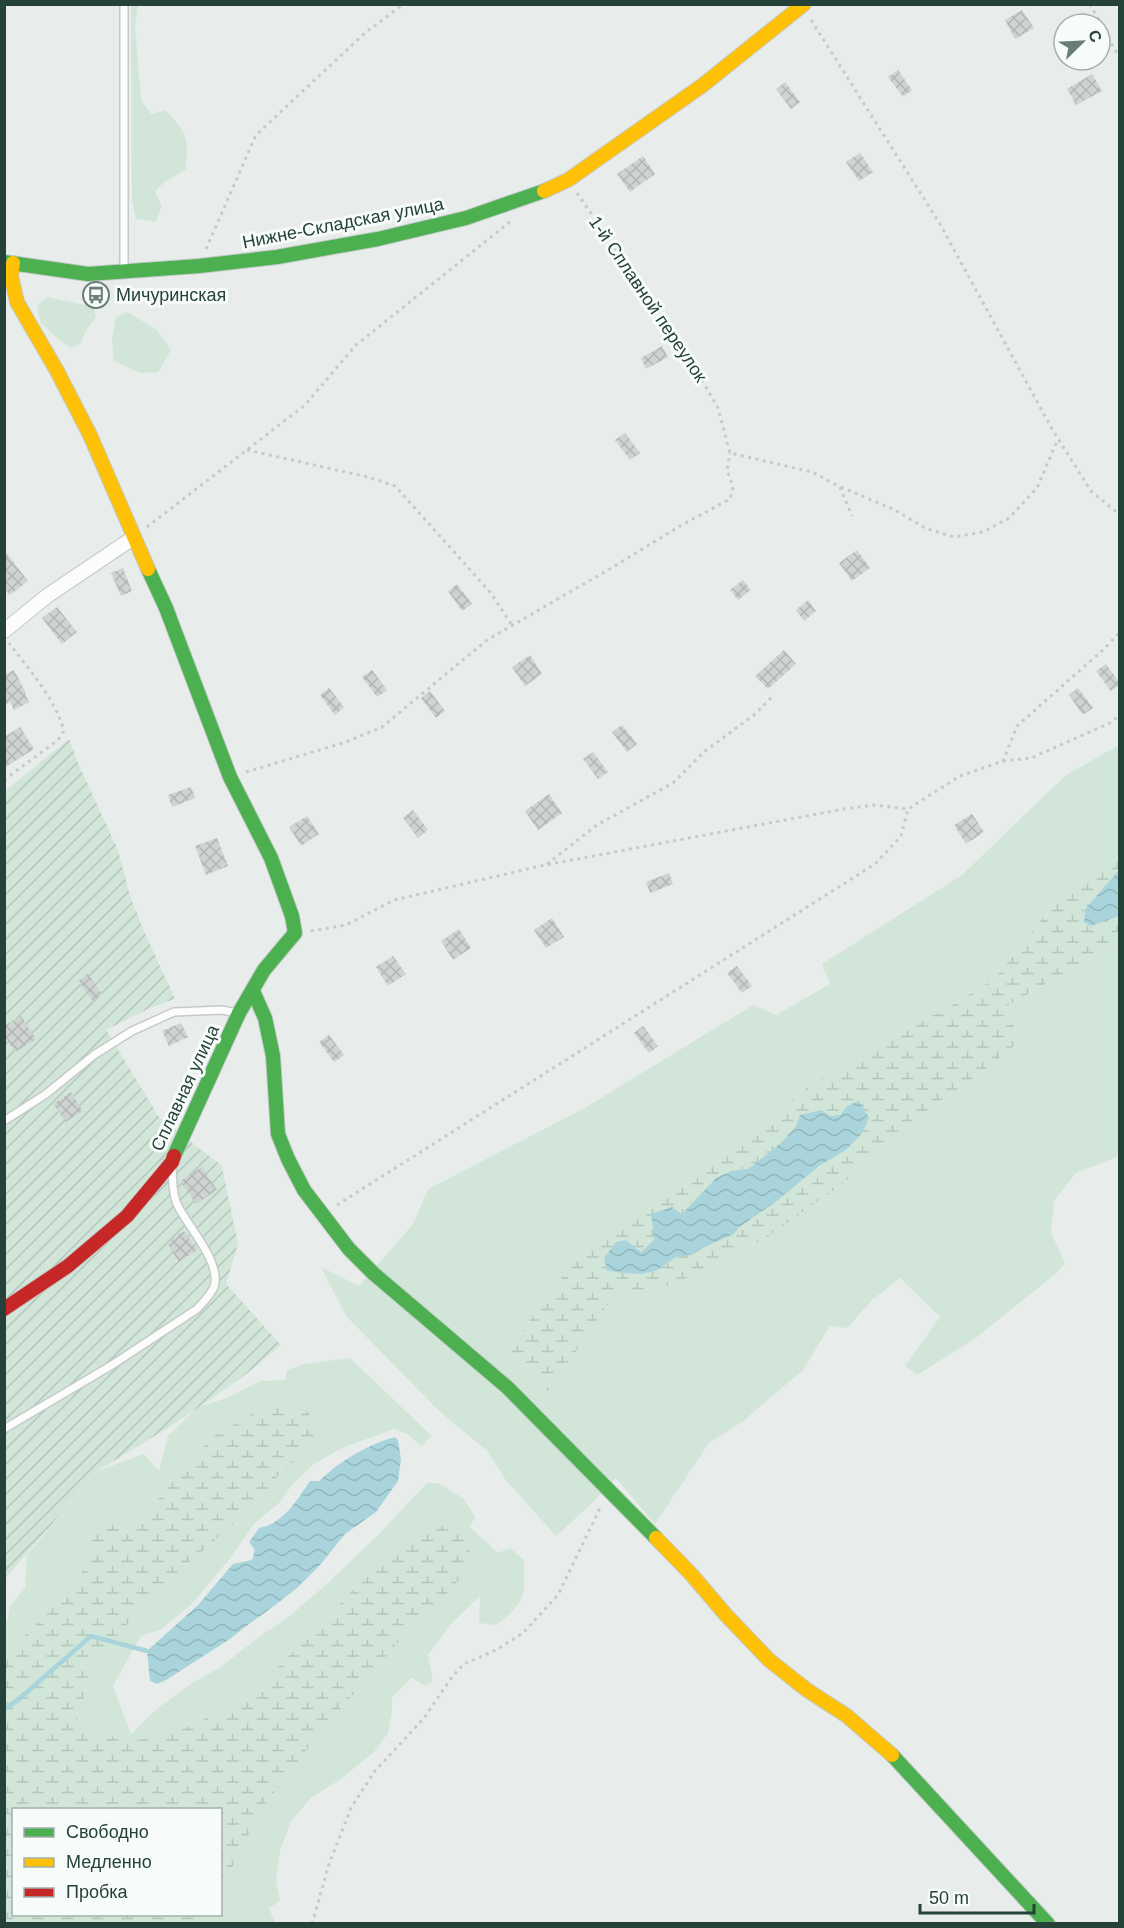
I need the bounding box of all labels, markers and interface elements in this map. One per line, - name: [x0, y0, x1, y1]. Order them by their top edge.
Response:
- north arrow: [1052, 12, 1112, 72]
- text: С: [1085, 27, 1106, 45]
- street label: Нижне-Складская улица: [241, 193, 446, 252]
- street label: 1-й Сплавной переулок: [585, 212, 711, 386]
- bus stop icon: Мичуринская: [81, 280, 111, 310]
- place label: Мичуринская: [116, 285, 226, 305]
- street label: Сплавная улица: [147, 1021, 223, 1154]
- legend: [12, 1808, 222, 1916]
- text: Свободно: [66, 1822, 149, 1842]
- text: Медленно: [66, 1852, 152, 1872]
- scale bar: [920, 1877, 1034, 1915]
- text: Пробка: [66, 1882, 129, 1902]
- text: 50 m: [929, 1888, 969, 1908]

